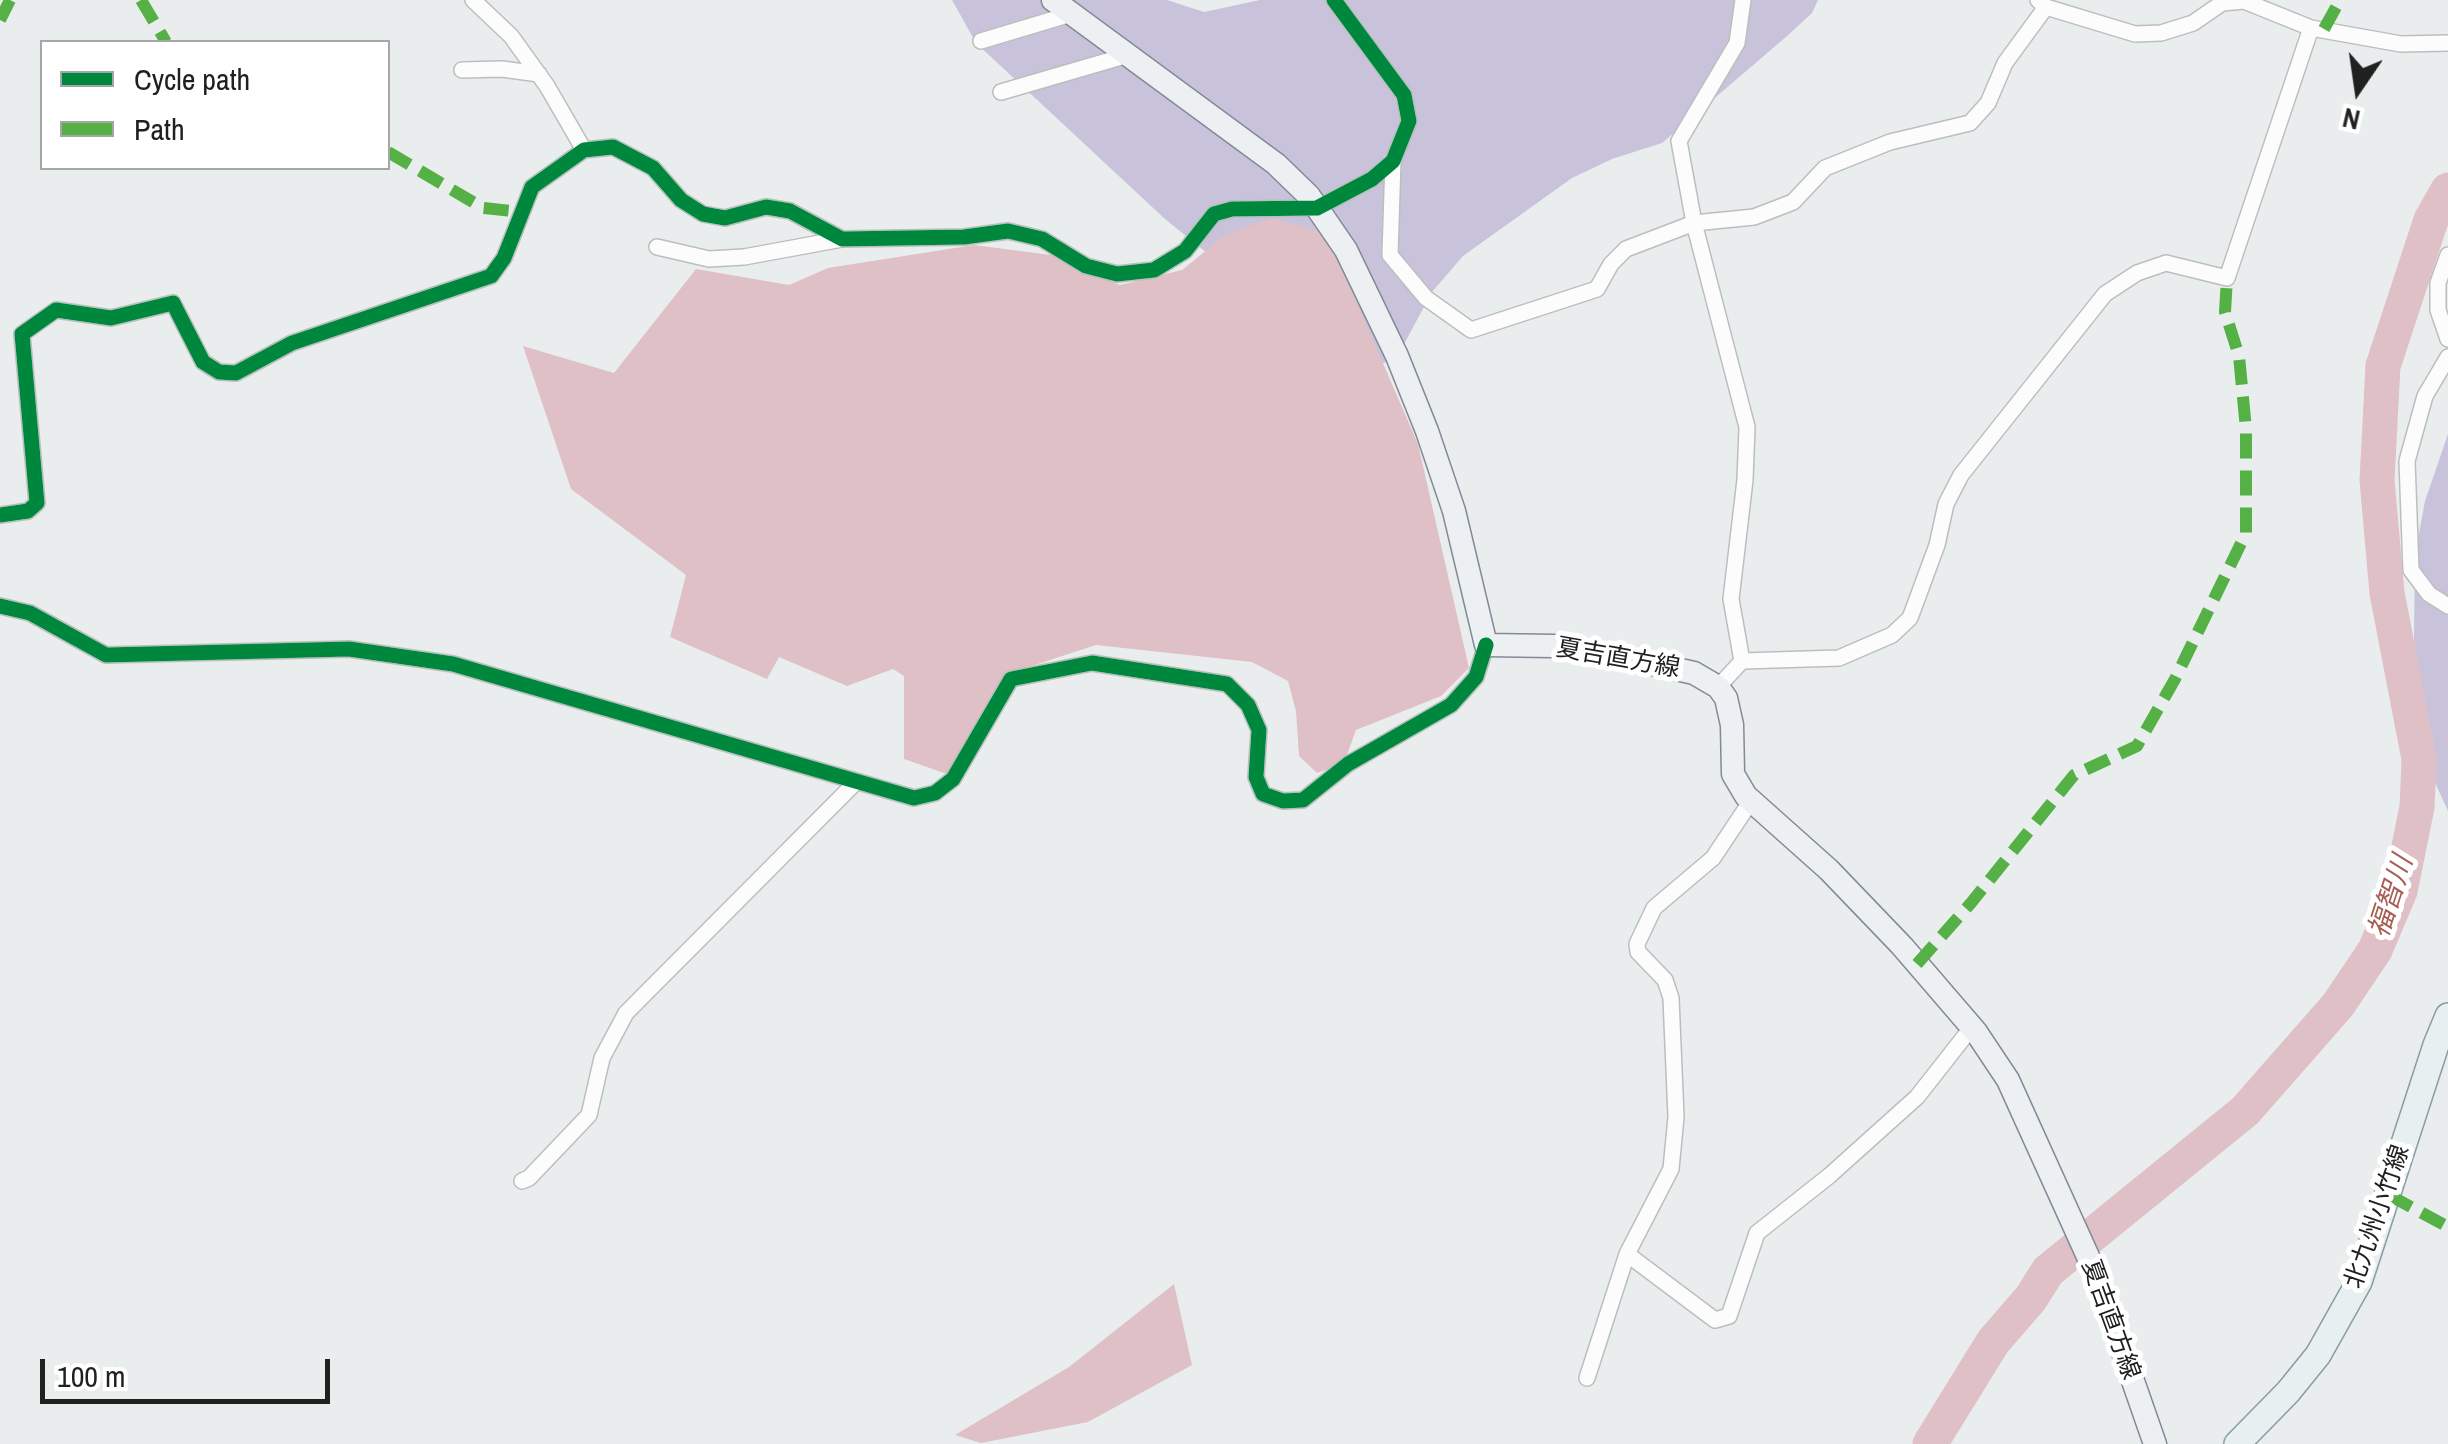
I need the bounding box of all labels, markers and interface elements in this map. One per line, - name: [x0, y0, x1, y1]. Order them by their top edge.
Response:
- legend: [40, 40, 390, 170]
- north arrow: [2308, 40, 2408, 140]
- text: Cycle path: [134, 59, 250, 99]
- text: N: [2339, 99, 2364, 140]
- text: Path: [134, 109, 185, 149]
- street label: 夏吉直方線: [1554, 633, 1682, 685]
- water label: 福智川: [2363, 852, 2421, 942]
- street label: 北九州小竹線: [2339, 1141, 2417, 1293]
- street label: 夏吉直方線: [2075, 1256, 2145, 1384]
- scale bar: [45, 1339, 335, 1401]
- text: 100 m: [57, 1356, 125, 1396]

